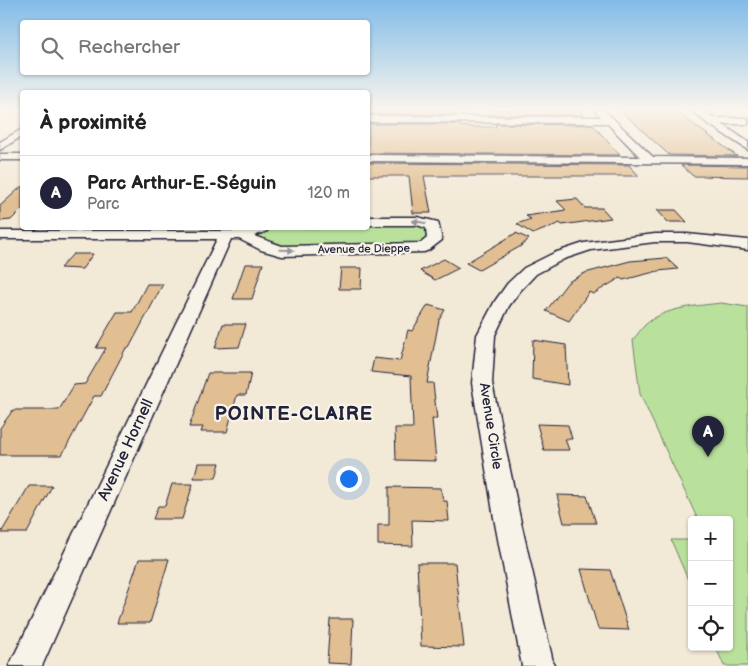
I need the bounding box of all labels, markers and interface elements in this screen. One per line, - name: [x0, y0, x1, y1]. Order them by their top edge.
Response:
- search box: [20, 20, 370, 75]
- icon: search: [38, 34, 66, 62]
- text: Rechercher: [78, 36, 180, 59]
- text: À proximité: [40, 110, 147, 135]
- text: Parc Arthur-E.-Séguin: [87, 172, 276, 195]
- text: A: [51, 184, 61, 203]
- text: 120 m: [307, 184, 350, 203]
- text: Parc: [87, 195, 119, 214]
- one-way arrow: [410, 218, 426, 226]
- street label: Avenue de Dieppe: [318, 242, 411, 256]
- one-way arrow: [280, 246, 296, 254]
- street label: Avenue Circle: [476, 381, 506, 471]
- street label: Avenue Hornell: [94, 396, 158, 504]
- district label: POINTE-CLAIRE: [215, 403, 373, 426]
- pin: A: [692, 416, 724, 457]
- your location: [336, 466, 362, 492]
- map controls: [688, 516, 733, 651]
- button: +: [688, 516, 733, 561]
- button: −: [688, 561, 733, 606]
- button: locate: [688, 606, 733, 651]

